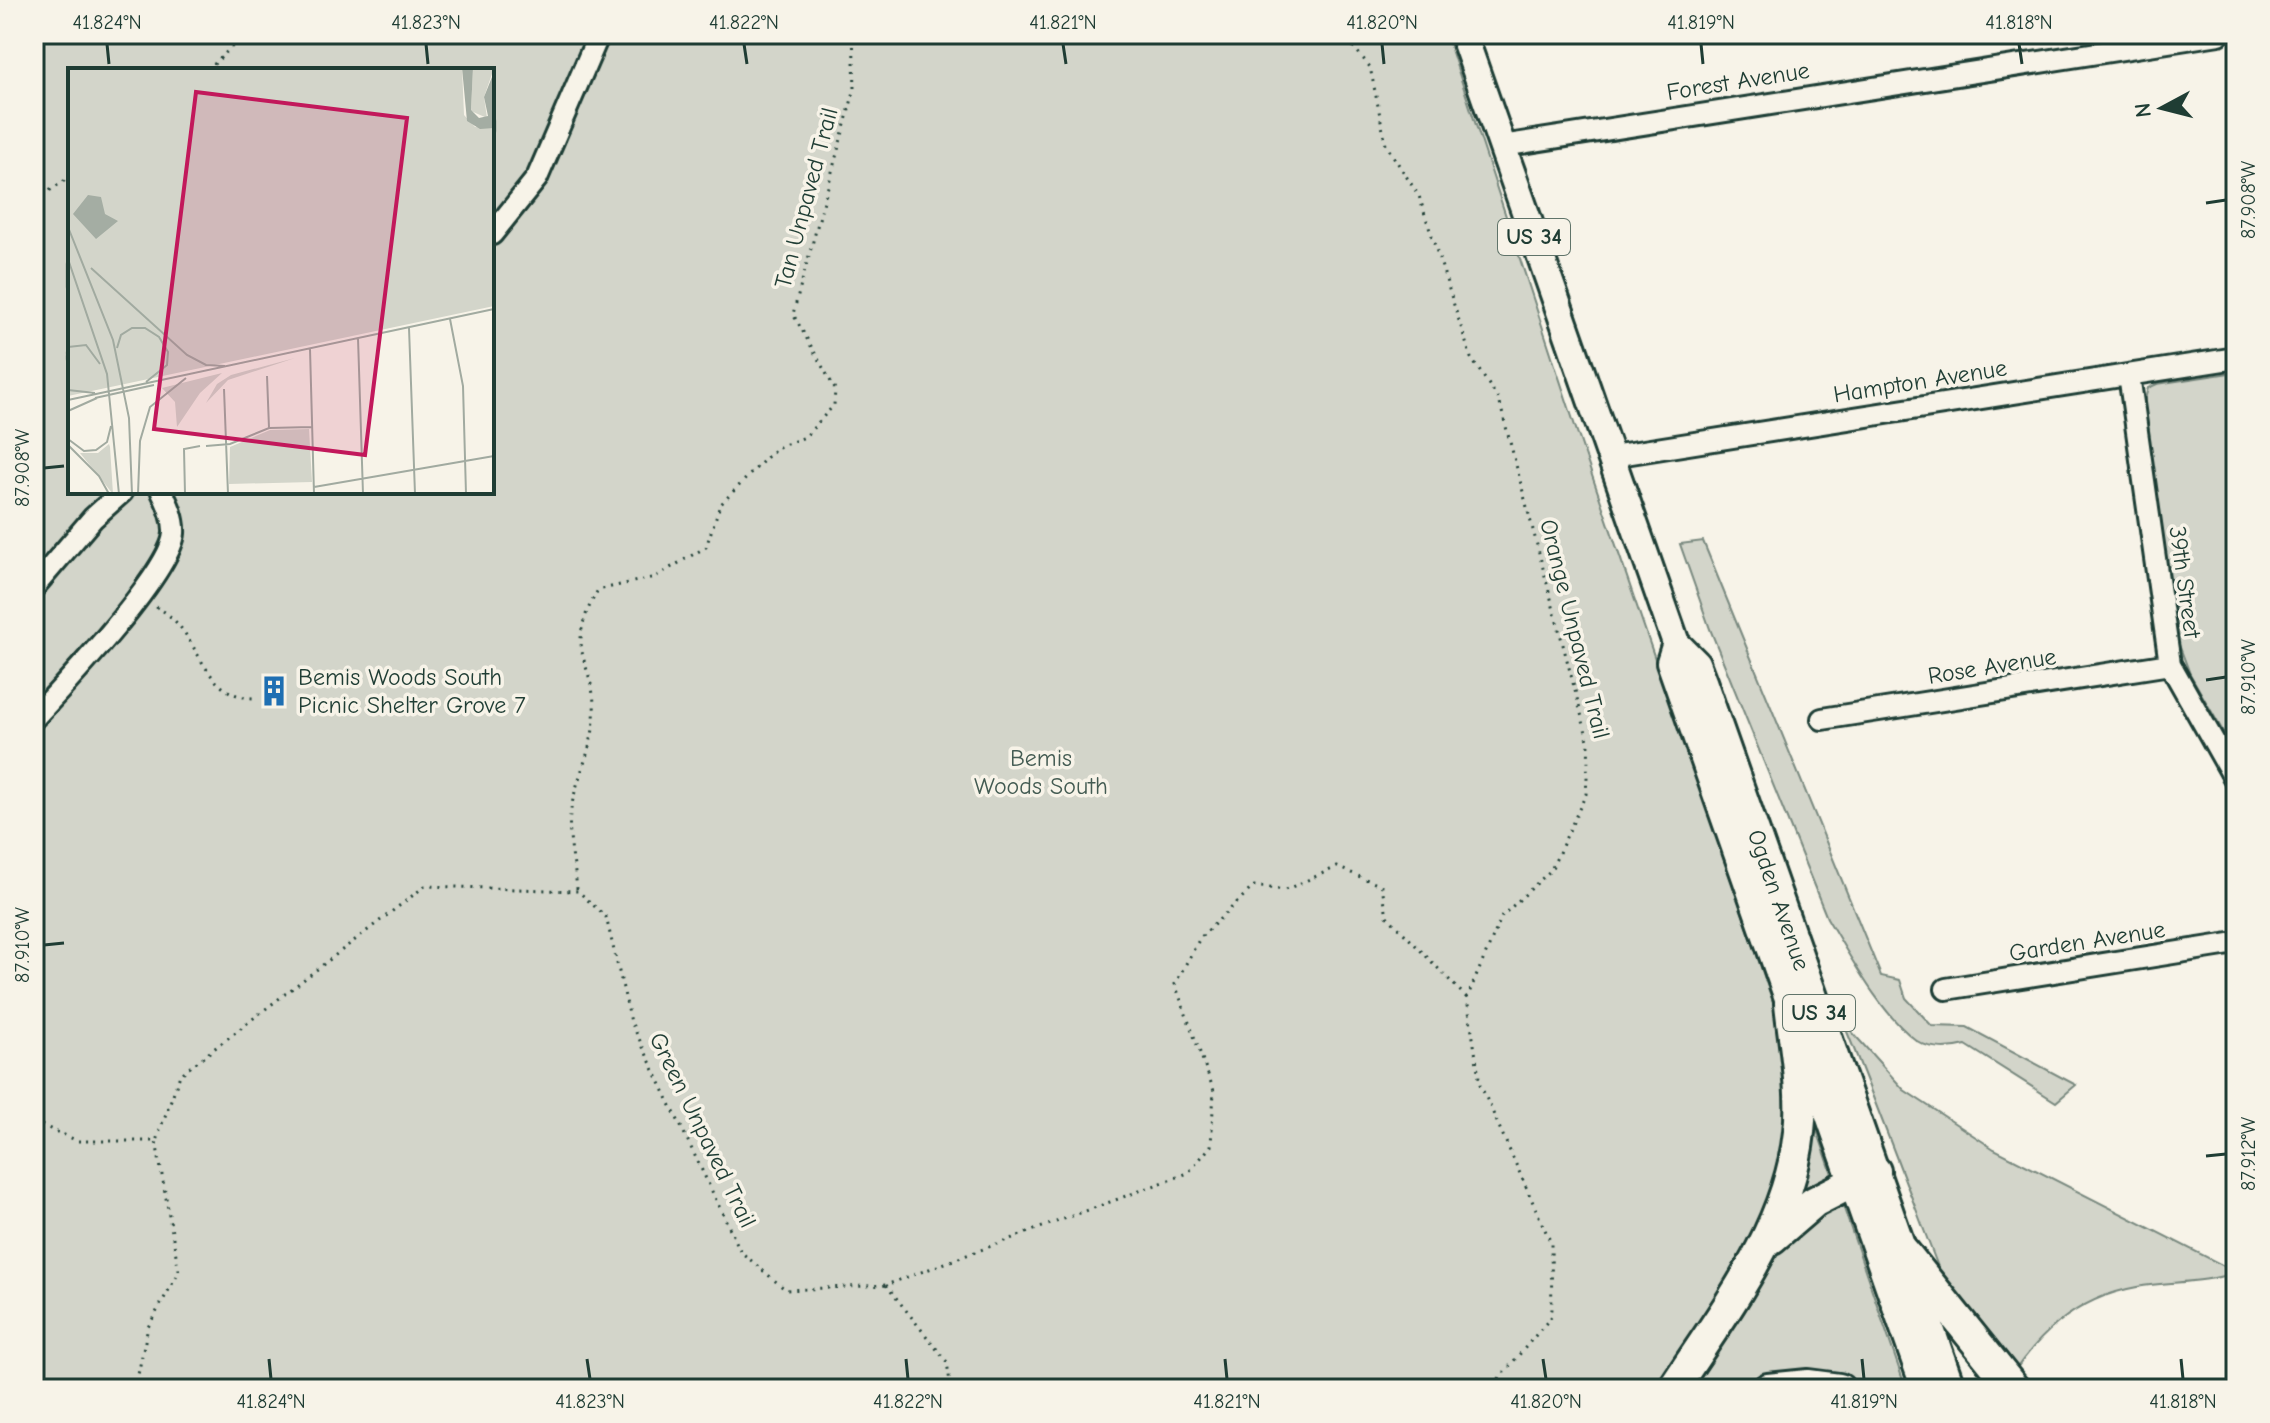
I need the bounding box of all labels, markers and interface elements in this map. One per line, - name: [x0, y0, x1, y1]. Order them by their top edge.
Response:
- text: 41.824°N: [72, 11, 142, 34]
- text: 41.823°N: [391, 11, 461, 34]
- text: 41.822°N: [709, 11, 779, 34]
- text: 41.821°N: [1029, 11, 1097, 34]
- text: 41.820°N: [1346, 11, 1418, 34]
- text: 41.819°N: [1667, 11, 1735, 34]
- text: 41.818°N: [1985, 11, 2053, 34]
- street label: Forest Avenue: [1665, 56, 1811, 106]
- inset map: [68, 68, 494, 494]
- north arrow: [2122, 68, 2202, 148]
- text: N: [2129, 102, 2157, 119]
- street label: Tan Unpaved Trail: [768, 105, 844, 291]
- text: 87.908°W: [2237, 160, 2260, 239]
- road number: US 34: [1498, 219, 1570, 255]
- street label: Hampton Avenue: [1831, 353, 2009, 409]
- text: 87.908°W: [11, 428, 34, 507]
- street label: Orange Unpaved Trail: [1534, 517, 1616, 741]
- street label: 39th Street: [2163, 524, 2207, 641]
- text: 87.910°W: [2237, 638, 2260, 715]
- street label: Rose Avenue: [1926, 642, 2058, 690]
- place label: Bemis Woods South Picnic Shelter Grove 7: [298, 663, 526, 719]
- building icon: Bemis Woods South Picnic Shelter Grove 7: [257, 674, 291, 708]
- park label: Bemis Woods South: [974, 744, 1108, 800]
- street label: Ogden Avenue: [1742, 826, 1816, 974]
- text: 87.910°W: [11, 906, 34, 983]
- street label: Garden Avenue: [2007, 915, 2167, 967]
- road number: US 34: [1783, 995, 1855, 1031]
- street label: Green Unpaved Trail: [644, 1028, 762, 1232]
- text: 87.912°W: [2237, 1116, 2260, 1191]
- text: 41.824°N: [236, 1390, 306, 1413]
- text: 41.823°N: [555, 1390, 625, 1413]
- text: 41.822°N: [873, 1390, 943, 1413]
- text: 41.821°N: [1193, 1390, 1261, 1413]
- text: 41.820°N: [1510, 1390, 1582, 1413]
- text: 41.819°N: [1830, 1390, 1898, 1413]
- text: 41.818°N: [2149, 1390, 2217, 1413]

